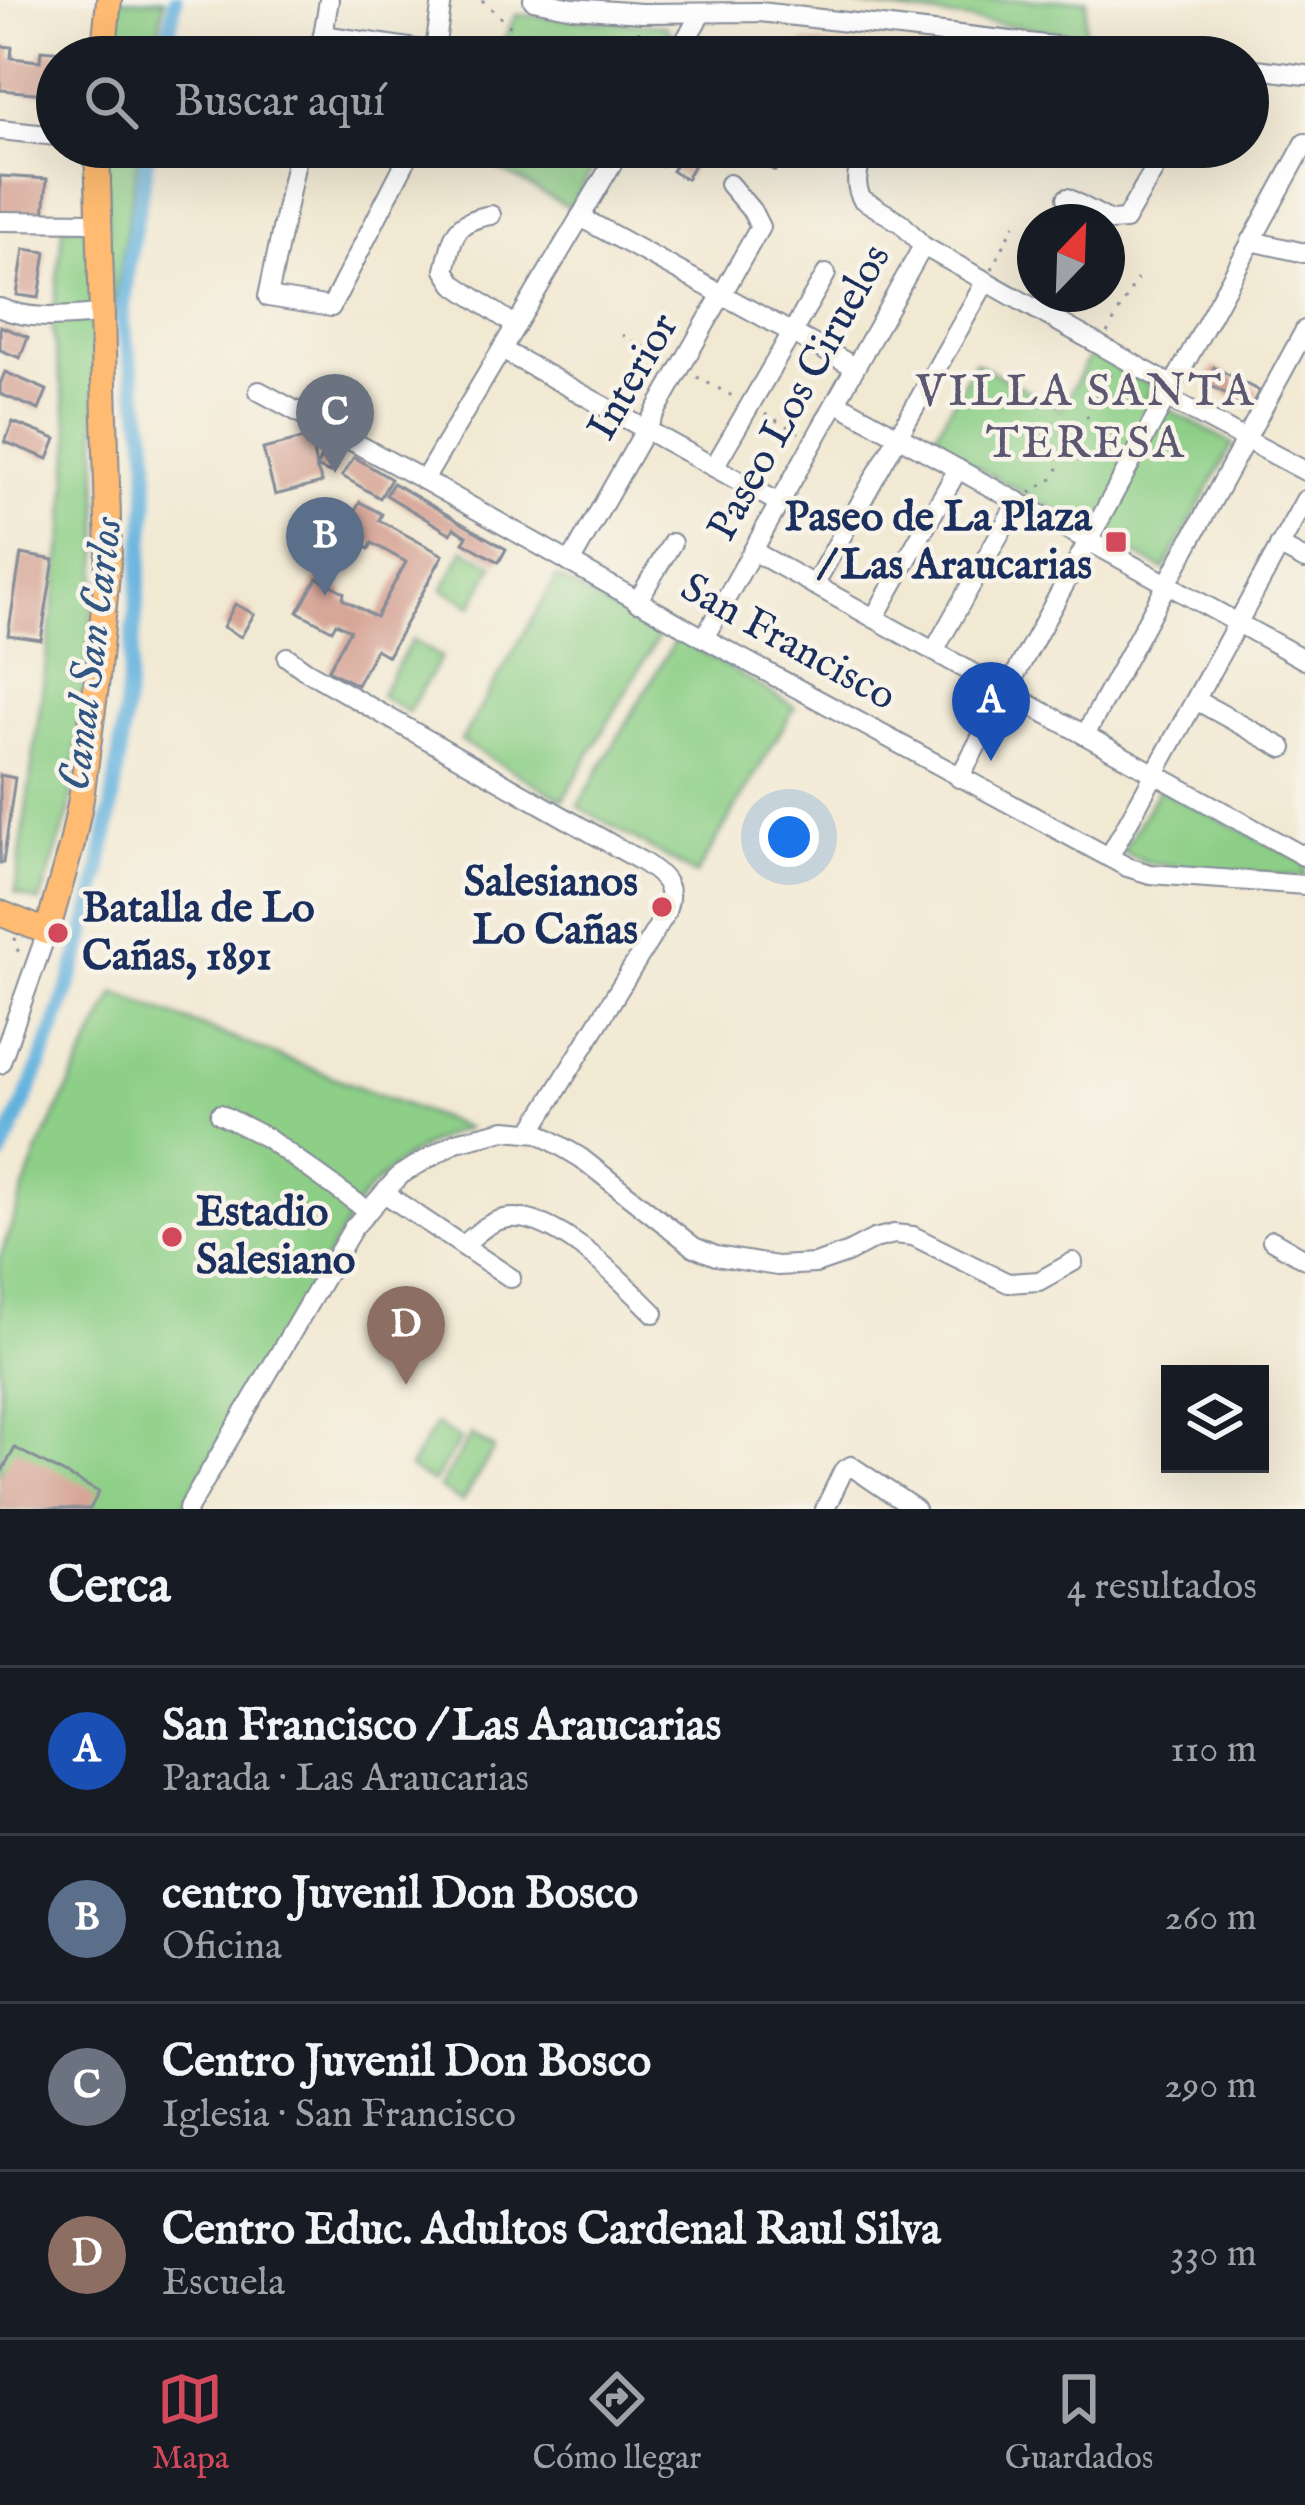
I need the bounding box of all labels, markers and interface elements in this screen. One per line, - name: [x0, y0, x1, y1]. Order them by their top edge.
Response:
- search box: [36, 36, 1269, 168]
- icon: search: [78, 69, 144, 135]
- text: Buscar aquí: [174, 74, 385, 131]
- north arrow: [1017, 204, 1125, 312]
- street label: Paseo Los Ciruelos: [697, 235, 903, 551]
- street label: Interior: [576, 304, 692, 450]
- district label: VILLA SANTA TERESA: [915, 364, 1256, 473]
- pin: C: [296, 374, 374, 473]
- place label: Paseo de La Plaza / Las Araucarias: [784, 492, 1093, 593]
- pin: B: [286, 497, 364, 596]
- water label: Canal San Carlos: [47, 513, 137, 794]
- marker: Paseo de La Plaza / Las Araucarias: [1103, 529, 1129, 555]
- street label: San Francisco: [671, 562, 905, 724]
- pin: A: [952, 662, 1030, 761]
- your location: [759, 807, 819, 867]
- place label: Salesianos Lo Cañas: [464, 857, 638, 958]
- place label: Batalla de Lo Cañas, 1891: [82, 883, 315, 984]
- marker: Salesianos Lo Cañas: [649, 894, 675, 920]
- marker: Batalla de Lo Cañas, 1891: [45, 920, 71, 946]
- place label: Estadio Salesiano: [196, 1187, 355, 1288]
- marker: Estadio Salesiano: [159, 1224, 185, 1250]
- pin: D: [367, 1286, 445, 1385]
- map controls: [1161, 1365, 1269, 1473]
- button: layers: [1161, 1365, 1269, 1473]
- text: Cerca: [48, 1555, 171, 1620]
- text: 4 resultados: [1067, 1563, 1257, 1612]
- text: San Francisco / Las Araucarias: [162, 1698, 721, 1755]
- text: A: [74, 1726, 100, 1775]
- text: 110 m: [1170, 1726, 1257, 1775]
- text: Parada · Las Araucarias: [162, 1755, 529, 1804]
- text: centro Juvenil Don Bosco: [162, 1866, 638, 1923]
- text: B: [74, 1894, 100, 1943]
- text: 260 m: [1164, 1894, 1257, 1943]
- text: Oficina: [162, 1923, 282, 1972]
- text: Centro Juvenil Don Bosco: [162, 2034, 651, 2091]
- text: C: [73, 2062, 101, 2111]
- text: 290 m: [1164, 2062, 1257, 2111]
- text: Iglesia · San Francisco: [162, 2091, 516, 2140]
- text: Centro Educ. Adultos Cardenal Raul Silva: [162, 2202, 941, 2259]
- text: D: [71, 2230, 103, 2279]
- text: 330 m: [1170, 2230, 1257, 2279]
- text: Escuela: [162, 2259, 285, 2308]
- tab: Mapa: [152, 2366, 229, 2480]
- tab: Cómo llegar: [532, 2366, 701, 2480]
- tab: Guardados: [1005, 2366, 1153, 2480]

